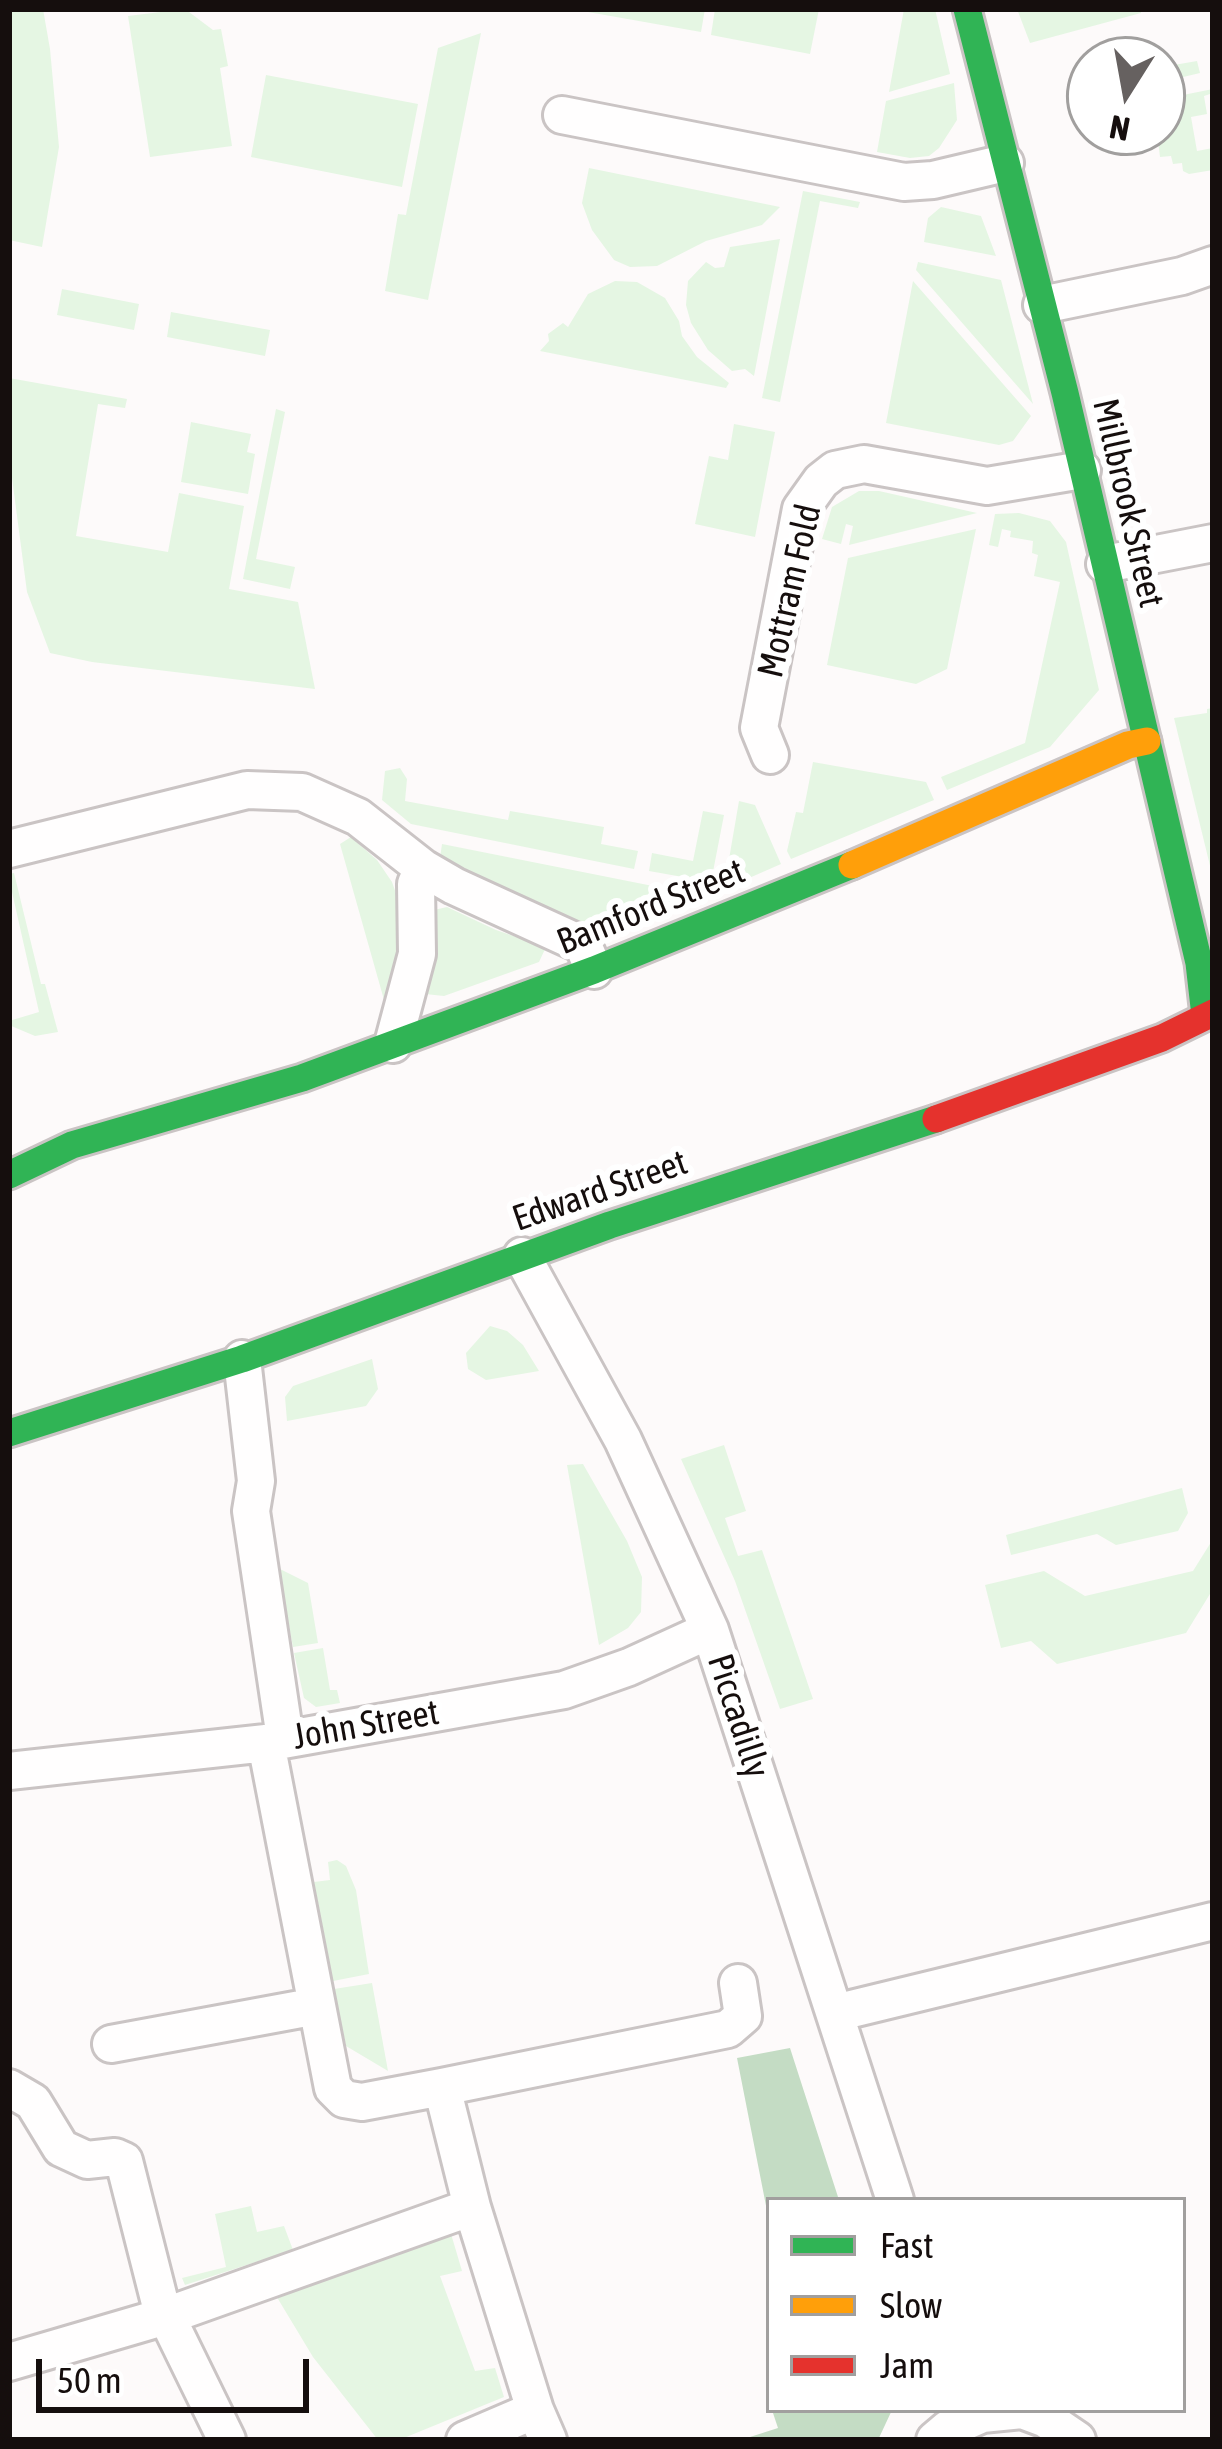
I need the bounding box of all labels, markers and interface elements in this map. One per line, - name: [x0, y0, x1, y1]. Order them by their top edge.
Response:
- north arrow: [1066, 36, 1186, 156]
- text: N: [1107, 108, 1133, 149]
- street label: Millbrook Street: [1083, 394, 1173, 612]
- street label: Mottram Fold: [749, 500, 831, 682]
- street label: Bamford Street: [551, 850, 751, 964]
- street label: Edward Street: [507, 1141, 693, 1241]
- street label: Piccadilly: [698, 1649, 778, 1783]
- street label: John Street: [290, 1691, 442, 1759]
- legend: [766, 2197, 1186, 2413]
- text: Fast: [880, 2224, 934, 2266]
- text: Slow: [880, 2284, 942, 2326]
- scale bar: [42, 2335, 315, 2409]
- text: Jam: [880, 2344, 934, 2386]
- text: 50 m: [57, 2359, 122, 2401]

